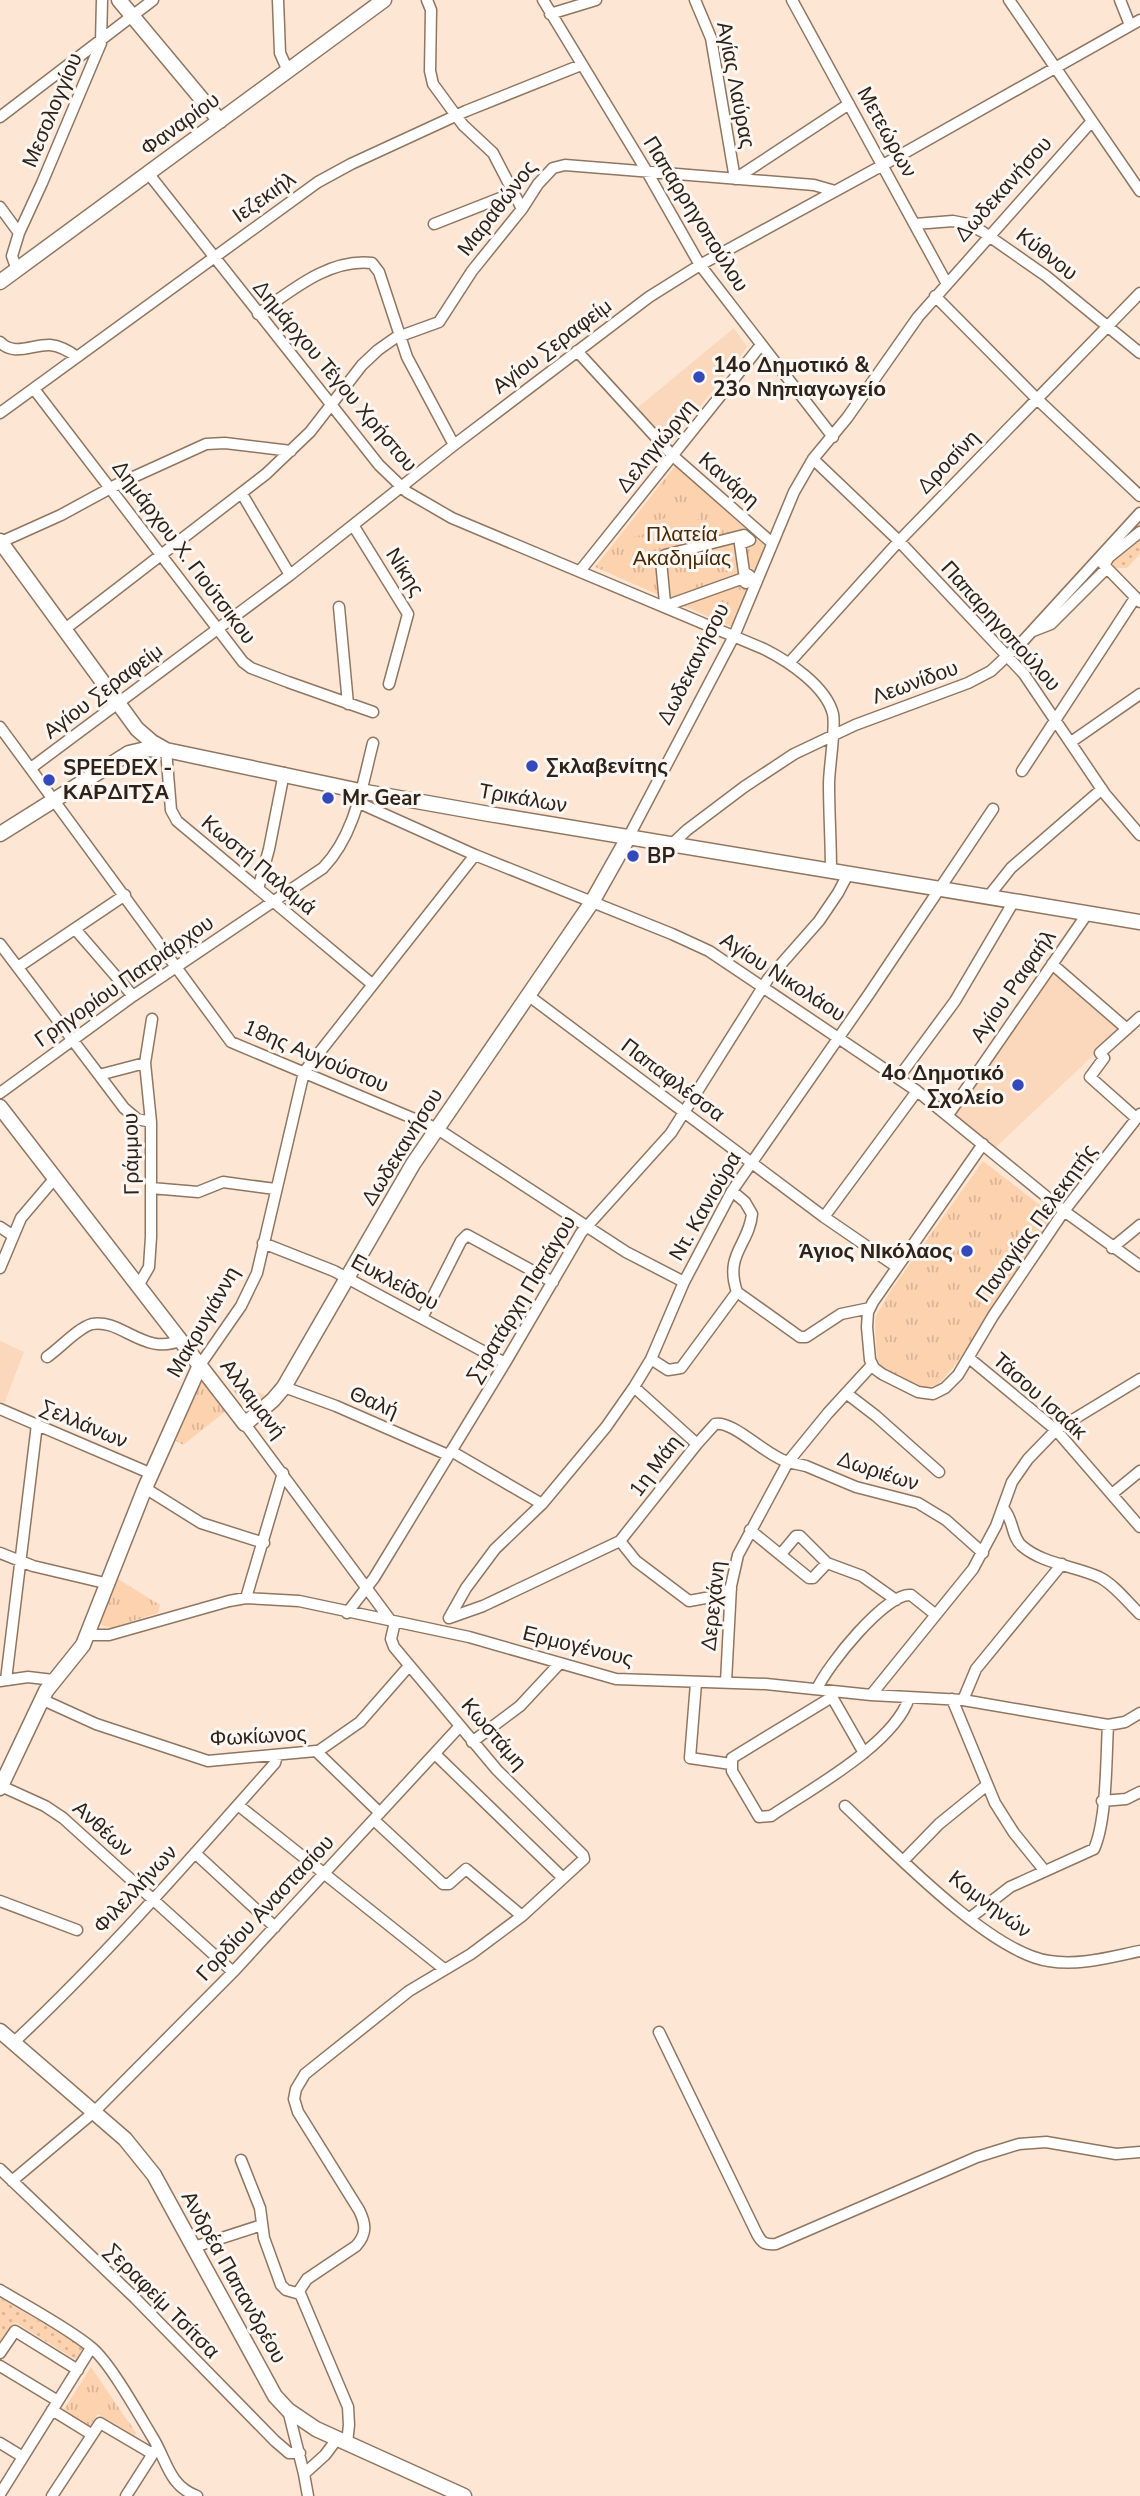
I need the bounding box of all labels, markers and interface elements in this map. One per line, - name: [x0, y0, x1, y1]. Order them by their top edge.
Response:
- street label: Αγίας Λαύρας: [710, 19, 762, 151]
- street label: Μεσολογγίου: [15, 48, 89, 172]
- street label: Μετεώρων: [851, 82, 923, 182]
- street label: Φαναρίου: [135, 86, 225, 162]
- street label: Δωδεκανήσου: [948, 130, 1058, 248]
- street label: Παπαρρηγοπούλου: [637, 131, 755, 297]
- street label: Μαραθώνος: [451, 154, 543, 262]
- street label: Ιεζεκιήλ: [227, 165, 302, 229]
- street label: Κύθνου: [1010, 221, 1084, 287]
- street label: Δημάρχου Τέγου Χρήστου: [246, 274, 424, 478]
- street label: Αγίου Σεραφείμ: [487, 292, 617, 400]
- place label: 14ο Δημοτικό & 23ο Νηπιαγωγείο: [713, 351, 886, 403]
- marker: 14ο Δημοτικό & 23ο Νηπιαγωγείο: [691, 369, 707, 385]
- street label: Δεληγιώργη: [610, 393, 702, 499]
- street label: Δροσίνη: [911, 424, 985, 500]
- street label: Κανάρη: [693, 446, 765, 514]
- street label: Δημάρχου Χ. Γιούτσικου: [106, 454, 262, 650]
- park label: Πλατεία Ακαδημίας: [633, 520, 731, 572]
- street label: Νίκης: [379, 542, 431, 602]
- street label: Παπαρηγοπούλου: [935, 555, 1067, 697]
- street label: Δωδεκανήσου: [650, 598, 736, 730]
- street label: Αγίου Σεραφείμ: [38, 637, 168, 745]
- street label: Λεωνίδου: [868, 653, 962, 711]
- place label: Σκλαβενίτης: [546, 752, 668, 780]
- place label: SPEEDEX - ΚΑΡΔΙΤΣΑ: [63, 754, 172, 806]
- marker: Σκλαβενίτης: [524, 758, 540, 774]
- marker: SPEEDEX - ΚΑΡΔΙΤΣΑ: [41, 772, 57, 788]
- street label: Τρικάλων: [477, 776, 569, 820]
- place label: Mr Gear: [342, 784, 421, 812]
- marker: Mr Gear: [320, 790, 336, 806]
- street label: Κωστή Παλαμά: [196, 809, 322, 921]
- place label: BP: [647, 842, 675, 870]
- marker: BP: [625, 848, 641, 864]
- street label: Γρηγορίου Πατριάρχου: [29, 909, 219, 1053]
- street label: Αγίου Ραφαήλ: [964, 924, 1062, 1048]
- street label: Αγίου Νικολάου: [715, 926, 851, 1028]
- street label: 18ης Αυγούστου: [239, 1013, 393, 1099]
- street label: Παπαφλέσσα: [615, 1032, 731, 1128]
- place label: 4ο Δημοτικό Σχολείο: [881, 1059, 1004, 1111]
- marker: 4ο Δημοτικό Σχολείο: [1010, 1077, 1026, 1093]
- street label: Δωδεκανήσου: [355, 1083, 449, 1211]
- street label: Γράμμου: [116, 1113, 146, 1195]
- street label: Παναγίας Πελεκητής: [969, 1138, 1103, 1308]
- street label: Ντ. Κανιούρα: [662, 1146, 748, 1266]
- street label: Στρατάρχη Παπάγου: [460, 1210, 582, 1388]
- place label: Άγιος ΝΙκόλαος: [799, 1237, 953, 1265]
- marker: Άγιος ΝΙκόλαος: [959, 1243, 975, 1259]
- street label: Ευκλείδου: [346, 1247, 444, 1317]
- street label: Μακρυγιάννη: [160, 1261, 246, 1383]
- street label: Τάσου Ισαάκ: [987, 1346, 1093, 1446]
- street label: Αλλαμανή: [214, 1353, 292, 1445]
- street label: Θαλή: [345, 1379, 403, 1425]
- street label: Σελλάνων: [36, 1393, 132, 1455]
- street label: 1η Μάη: [622, 1429, 688, 1503]
- street label: Δωριέων: [833, 1445, 923, 1497]
- street label: Δερεχάνη: [694, 1559, 732, 1653]
- street label: Ερμογένους: [520, 1619, 636, 1673]
- street label: Κωστάμη: [455, 1692, 533, 1776]
- street label: Φωκίωνος: [209, 1719, 307, 1753]
- street label: Ανθέων: [67, 1794, 139, 1864]
- street label: Γορδίου Αναστασίου: [190, 1829, 340, 1987]
- street label: Φιλελλήνων: [87, 1839, 183, 1939]
- street label: Κομνηνών: [943, 1864, 1037, 1944]
- street label: Ανδρέα Παπανδρέου: [175, 2186, 293, 2368]
- street label: Σεραφείμ Τσίτσα: [98, 2237, 226, 2365]

